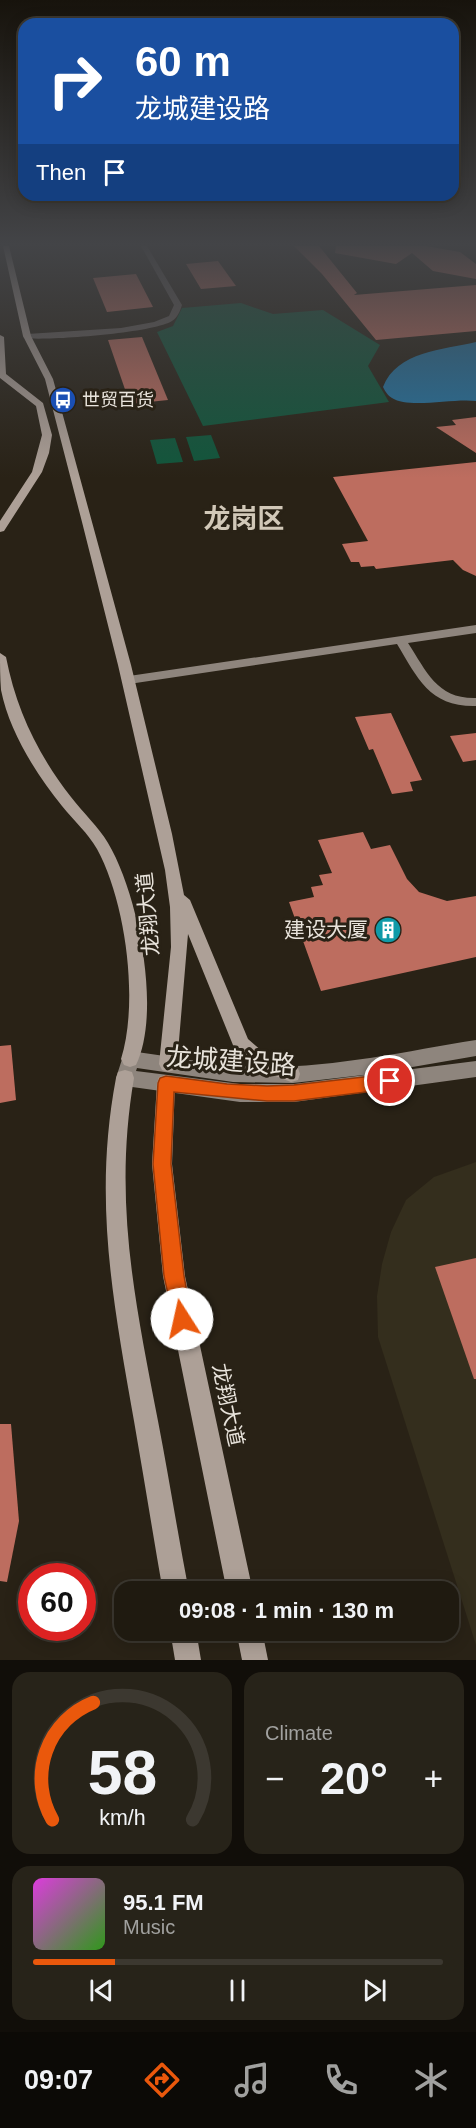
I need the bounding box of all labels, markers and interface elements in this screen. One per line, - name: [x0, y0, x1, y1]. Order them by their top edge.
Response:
- text: 60 m: [135, 38, 231, 85]
- icon: right: [36, 42, 114, 120]
- text: 龙城建设路: [135, 94, 270, 124]
- icon: arrive: [98, 156, 131, 189]
- text: Then: [36, 160, 86, 185]
- bus stop icon: 世贸百货: [48, 385, 78, 415]
- place label: 世贸百货: [82, 390, 154, 410]
- district label: 龙岗区: [204, 504, 285, 534]
- street label: 龙翔大道: [132, 871, 163, 957]
- building icon: 建设大厦: [373, 915, 403, 945]
- place label: 建设大厦: [284, 918, 368, 941]
- street label: 龙城建设路: [165, 1042, 297, 1080]
- pin: [364, 1055, 415, 1106]
- icon: arrive: [373, 1064, 406, 1097]
- position arrow: [150, 1287, 214, 1351]
- street label: 龙翔大道: [209, 1361, 248, 1448]
- speed limit sign: 60: [18, 1563, 96, 1641]
- text: 09:08 · 1 min · 130 m: [179, 1598, 394, 1623]
- text: Climate: [265, 1722, 333, 1744]
- text: 58: [87, 1738, 157, 1807]
- text: 20°: [320, 1753, 388, 1804]
- text: −: [265, 1760, 284, 1797]
- text: +: [424, 1760, 443, 1797]
- text: km/h: [99, 1806, 145, 1830]
- text: 95.1 FM: [123, 1890, 204, 1915]
- text: Music: [123, 1916, 175, 1938]
- icon: previous: [85, 1974, 118, 2007]
- icon: pause: [221, 1974, 254, 2007]
- icon: next: [358, 1974, 391, 2007]
- icon: directions: [141, 2059, 183, 2101]
- icon: music: [231, 2059, 273, 2101]
- icon: phone: [320, 2059, 362, 2101]
- icon: climate: [410, 2059, 452, 2101]
- text: 09:07: [24, 2065, 93, 2095]

